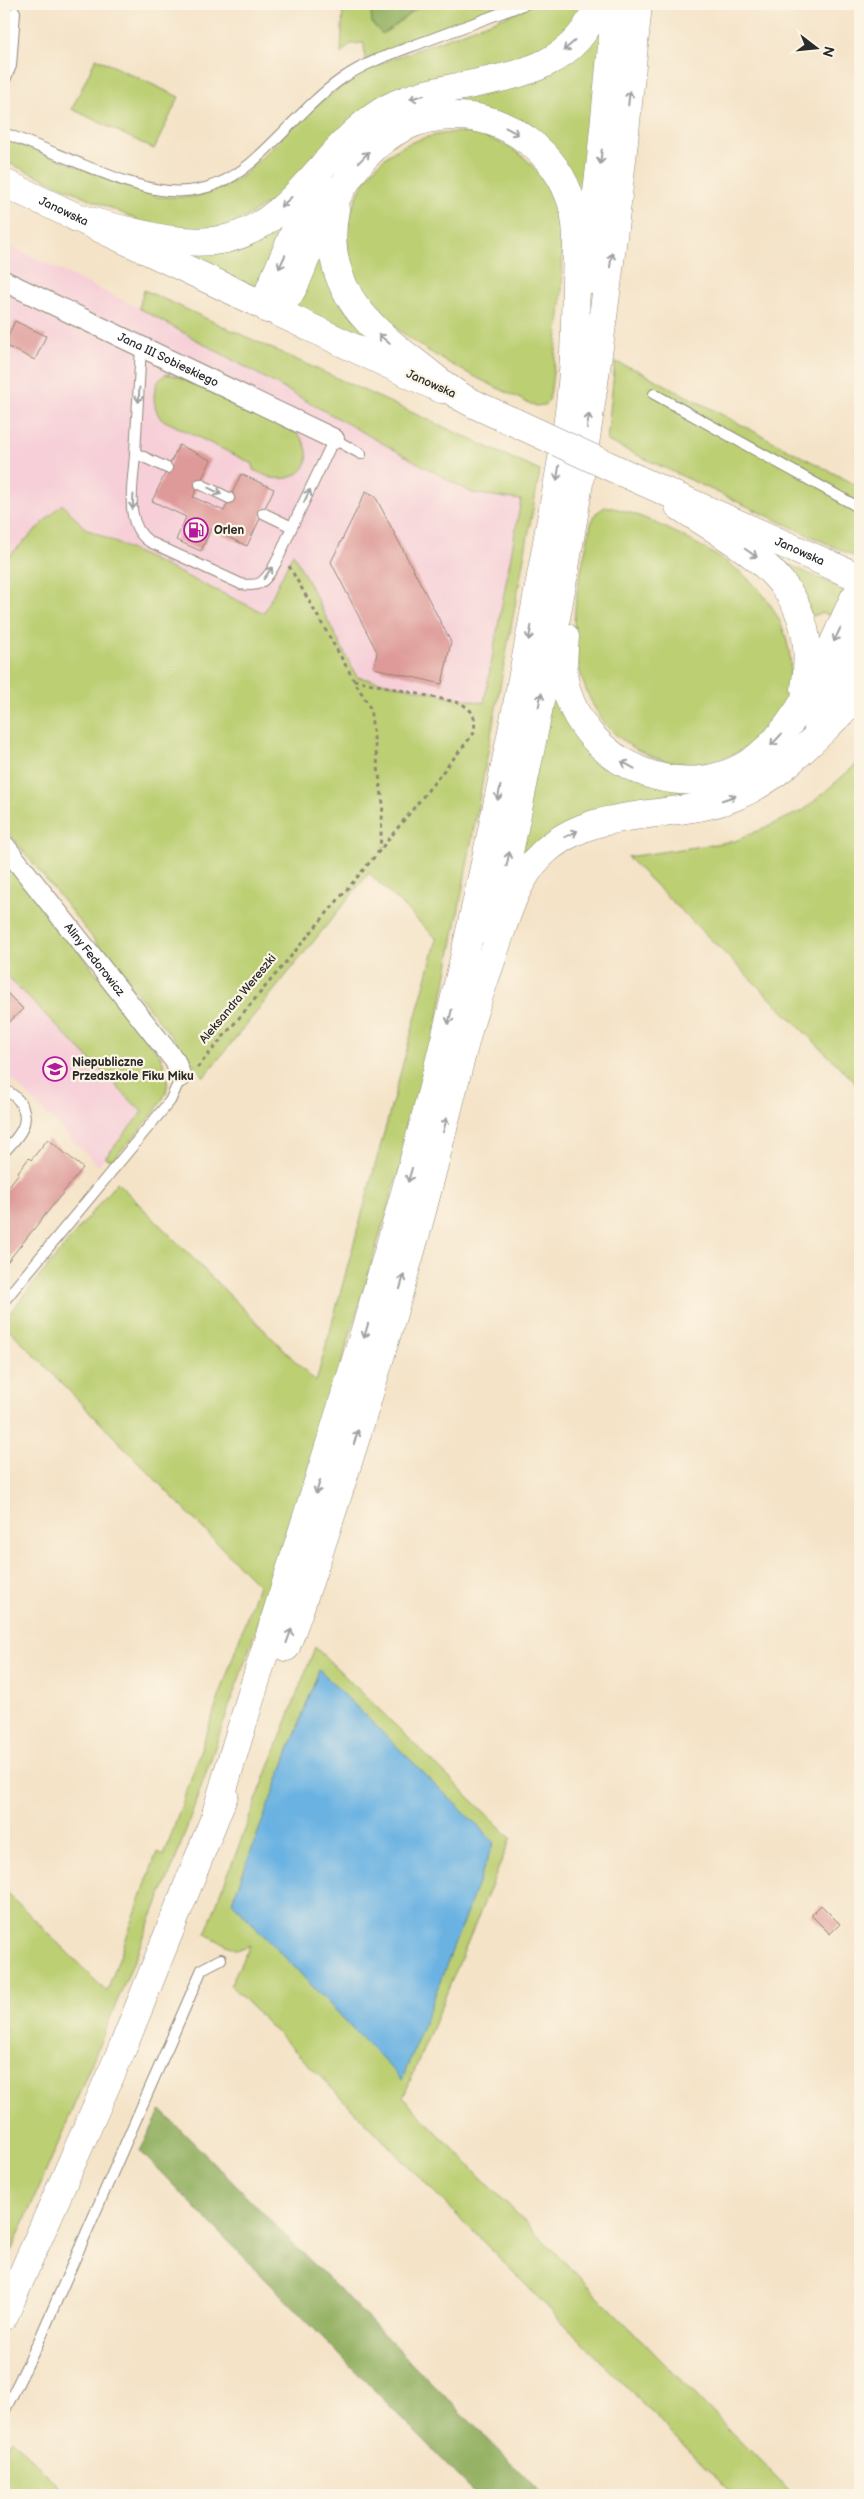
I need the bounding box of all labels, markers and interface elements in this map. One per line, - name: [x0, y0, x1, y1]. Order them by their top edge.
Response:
- north arrow: [792, 22, 842, 72]
- one-way arrow: [563, 40, 576, 52]
- text: N: [818, 44, 838, 59]
- one-way arrow: [624, 91, 634, 107]
- one-way arrow: [409, 92, 425, 102]
- one-way arrow: [504, 127, 519, 136]
- one-way arrow: [596, 148, 606, 164]
- one-way arrow: [358, 151, 370, 163]
- street label: Janowska: [37, 193, 91, 229]
- one-way arrow: [279, 196, 292, 208]
- one-way arrow: [606, 252, 616, 268]
- one-way arrow: [276, 254, 286, 269]
- street label: Jana III Sobieskiego: [115, 329, 221, 390]
- one-way arrow: [378, 333, 391, 344]
- street label: Janowska: [404, 366, 458, 402]
- one-way arrow: [134, 387, 143, 403]
- one-way arrow: [583, 413, 593, 429]
- one-way arrow: [553, 465, 563, 481]
- one-way arrow: [207, 486, 222, 496]
- one-way arrow: [302, 489, 312, 504]
- one-way arrow: [128, 494, 137, 510]
- fuel station icon: Orlen: [183, 517, 209, 543]
- place label: Orlen: [214, 523, 244, 538]
- street label: Janowska: [772, 534, 827, 569]
- one-way arrow: [744, 548, 758, 558]
- one-way arrow: [263, 566, 273, 580]
- one-way arrow: [525, 625, 535, 641]
- one-way arrow: [832, 627, 841, 642]
- one-way arrow: [536, 692, 545, 708]
- one-way arrow: [770, 734, 782, 747]
- one-way arrow: [621, 760, 635, 770]
- one-way arrow: [494, 784, 503, 800]
- one-way arrow: [721, 793, 737, 803]
- one-way arrow: [563, 829, 578, 838]
- one-way arrow: [503, 851, 513, 867]
- street label: Aliny Fedorowicz: [61, 920, 128, 999]
- street label: Aleksandra Wereszki: [196, 951, 280, 1047]
- one-way arrow: [445, 1009, 454, 1025]
- place label: Niepubliczne Przedszkole Fiku Miku: [72, 1055, 194, 1084]
- school or university icon: Niepubliczne Przedszkole Fiku Miku: [42, 1056, 68, 1082]
- one-way arrow: [441, 1117, 450, 1133]
- one-way arrow: [405, 1166, 414, 1182]
- one-way arrow: [398, 1274, 407, 1290]
- one-way arrow: [360, 1323, 370, 1339]
- one-way arrow: [351, 1430, 361, 1446]
- one-way arrow: [313, 1478, 323, 1494]
- one-way arrow: [285, 1629, 294, 1644]

